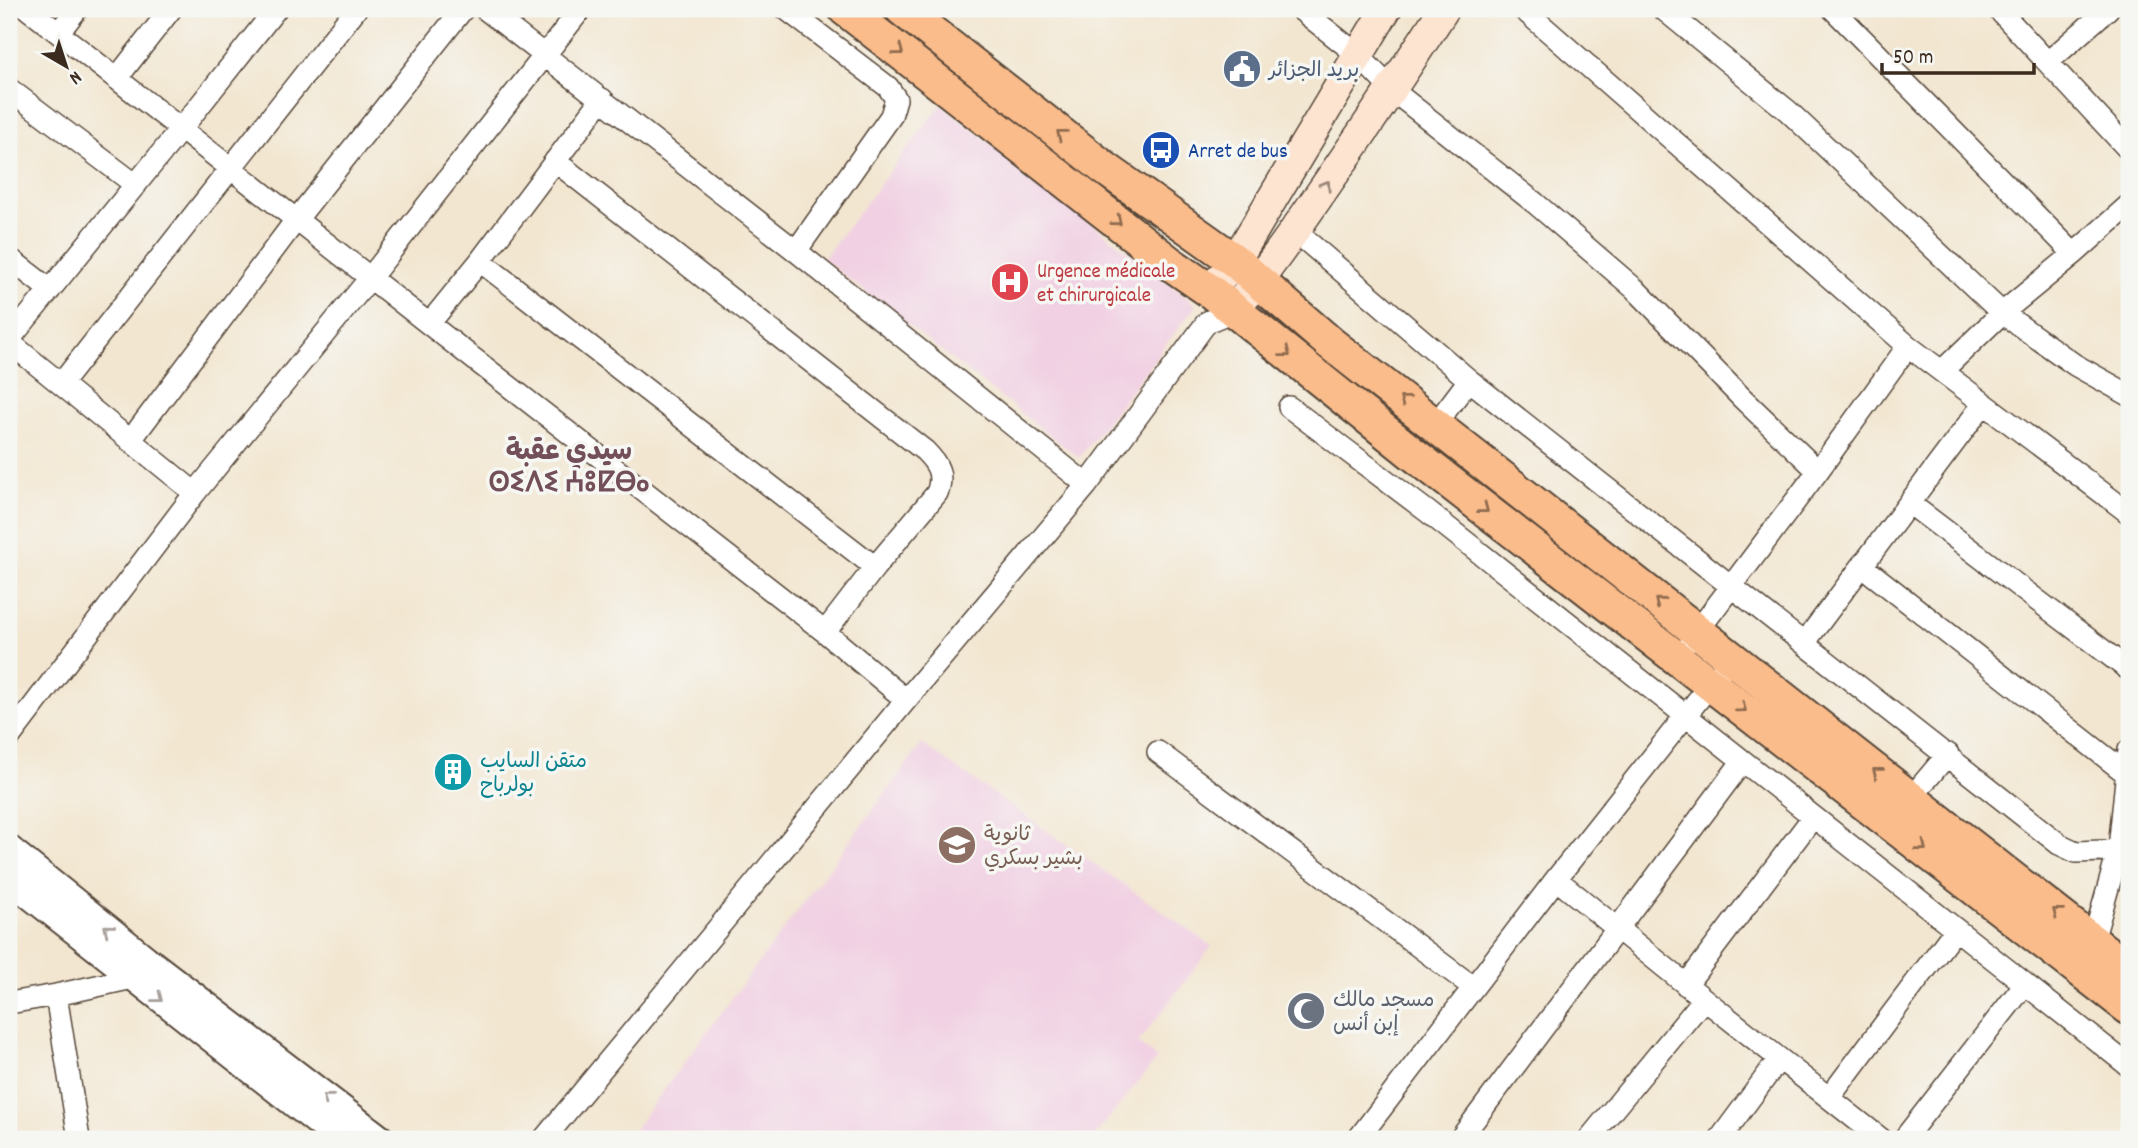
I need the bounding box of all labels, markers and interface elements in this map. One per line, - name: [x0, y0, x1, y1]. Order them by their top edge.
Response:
- north arrow: [32, 32, 102, 102]
- scale bar: [1882, 32, 2035, 76]
- one-way arrow: [891, 42, 904, 55]
- text: 50 m: [1893, 44, 1933, 74]
- public building icon: بريد الجزائر: [1221, 48, 1263, 90]
- place label: بريد الجزائر: [1267, 57, 1359, 87]
- text: N: [62, 63, 87, 90]
- bus stop icon: Arret de bus: [1140, 129, 1182, 171]
- one-way arrow: [1057, 130, 1069, 143]
- place label: Arret de bus: [1188, 138, 1288, 168]
- one-way arrow: [1318, 180, 1331, 193]
- one-way arrow: [1109, 213, 1121, 226]
- place label: Urgence médicale et chirurgicale: [1037, 258, 1175, 312]
- hospital icon: Urgence médicale et chirurgicale: [989, 261, 1031, 303]
- one-way arrow: [1278, 345, 1291, 357]
- one-way arrow: [1399, 396, 1412, 409]
- district label: سيدي عقبة ⵙⵉⴷⵉ ⵄⵓⵇⴱⴰ: [488, 434, 650, 506]
- one-way arrow: [1477, 500, 1489, 513]
- one-way arrow: [1655, 598, 1667, 611]
- one-way arrow: [1734, 699, 1747, 712]
- place label: متقن السايب بولرباح: [480, 748, 587, 802]
- building icon: متقن السايب بولرباح: [432, 751, 474, 793]
- one-way arrow: [1873, 768, 1885, 781]
- place label: ثانوية بشير بسكري: [984, 821, 1083, 875]
- school or university icon: ثانوية بشير بسكري: [936, 824, 978, 866]
- one-way arrow: [1914, 838, 1927, 851]
- one-way arrow: [2052, 908, 2064, 921]
- one-way arrow: [103, 924, 115, 937]
- place label: مسجد مالك إبن أنس: [1333, 987, 1434, 1041]
- one-way arrow: [151, 989, 163, 1002]
- mosque icon: مسجد مالك إبن أنس: [1285, 990, 1327, 1032]
- one-way arrow: [322, 1093, 334, 1106]

